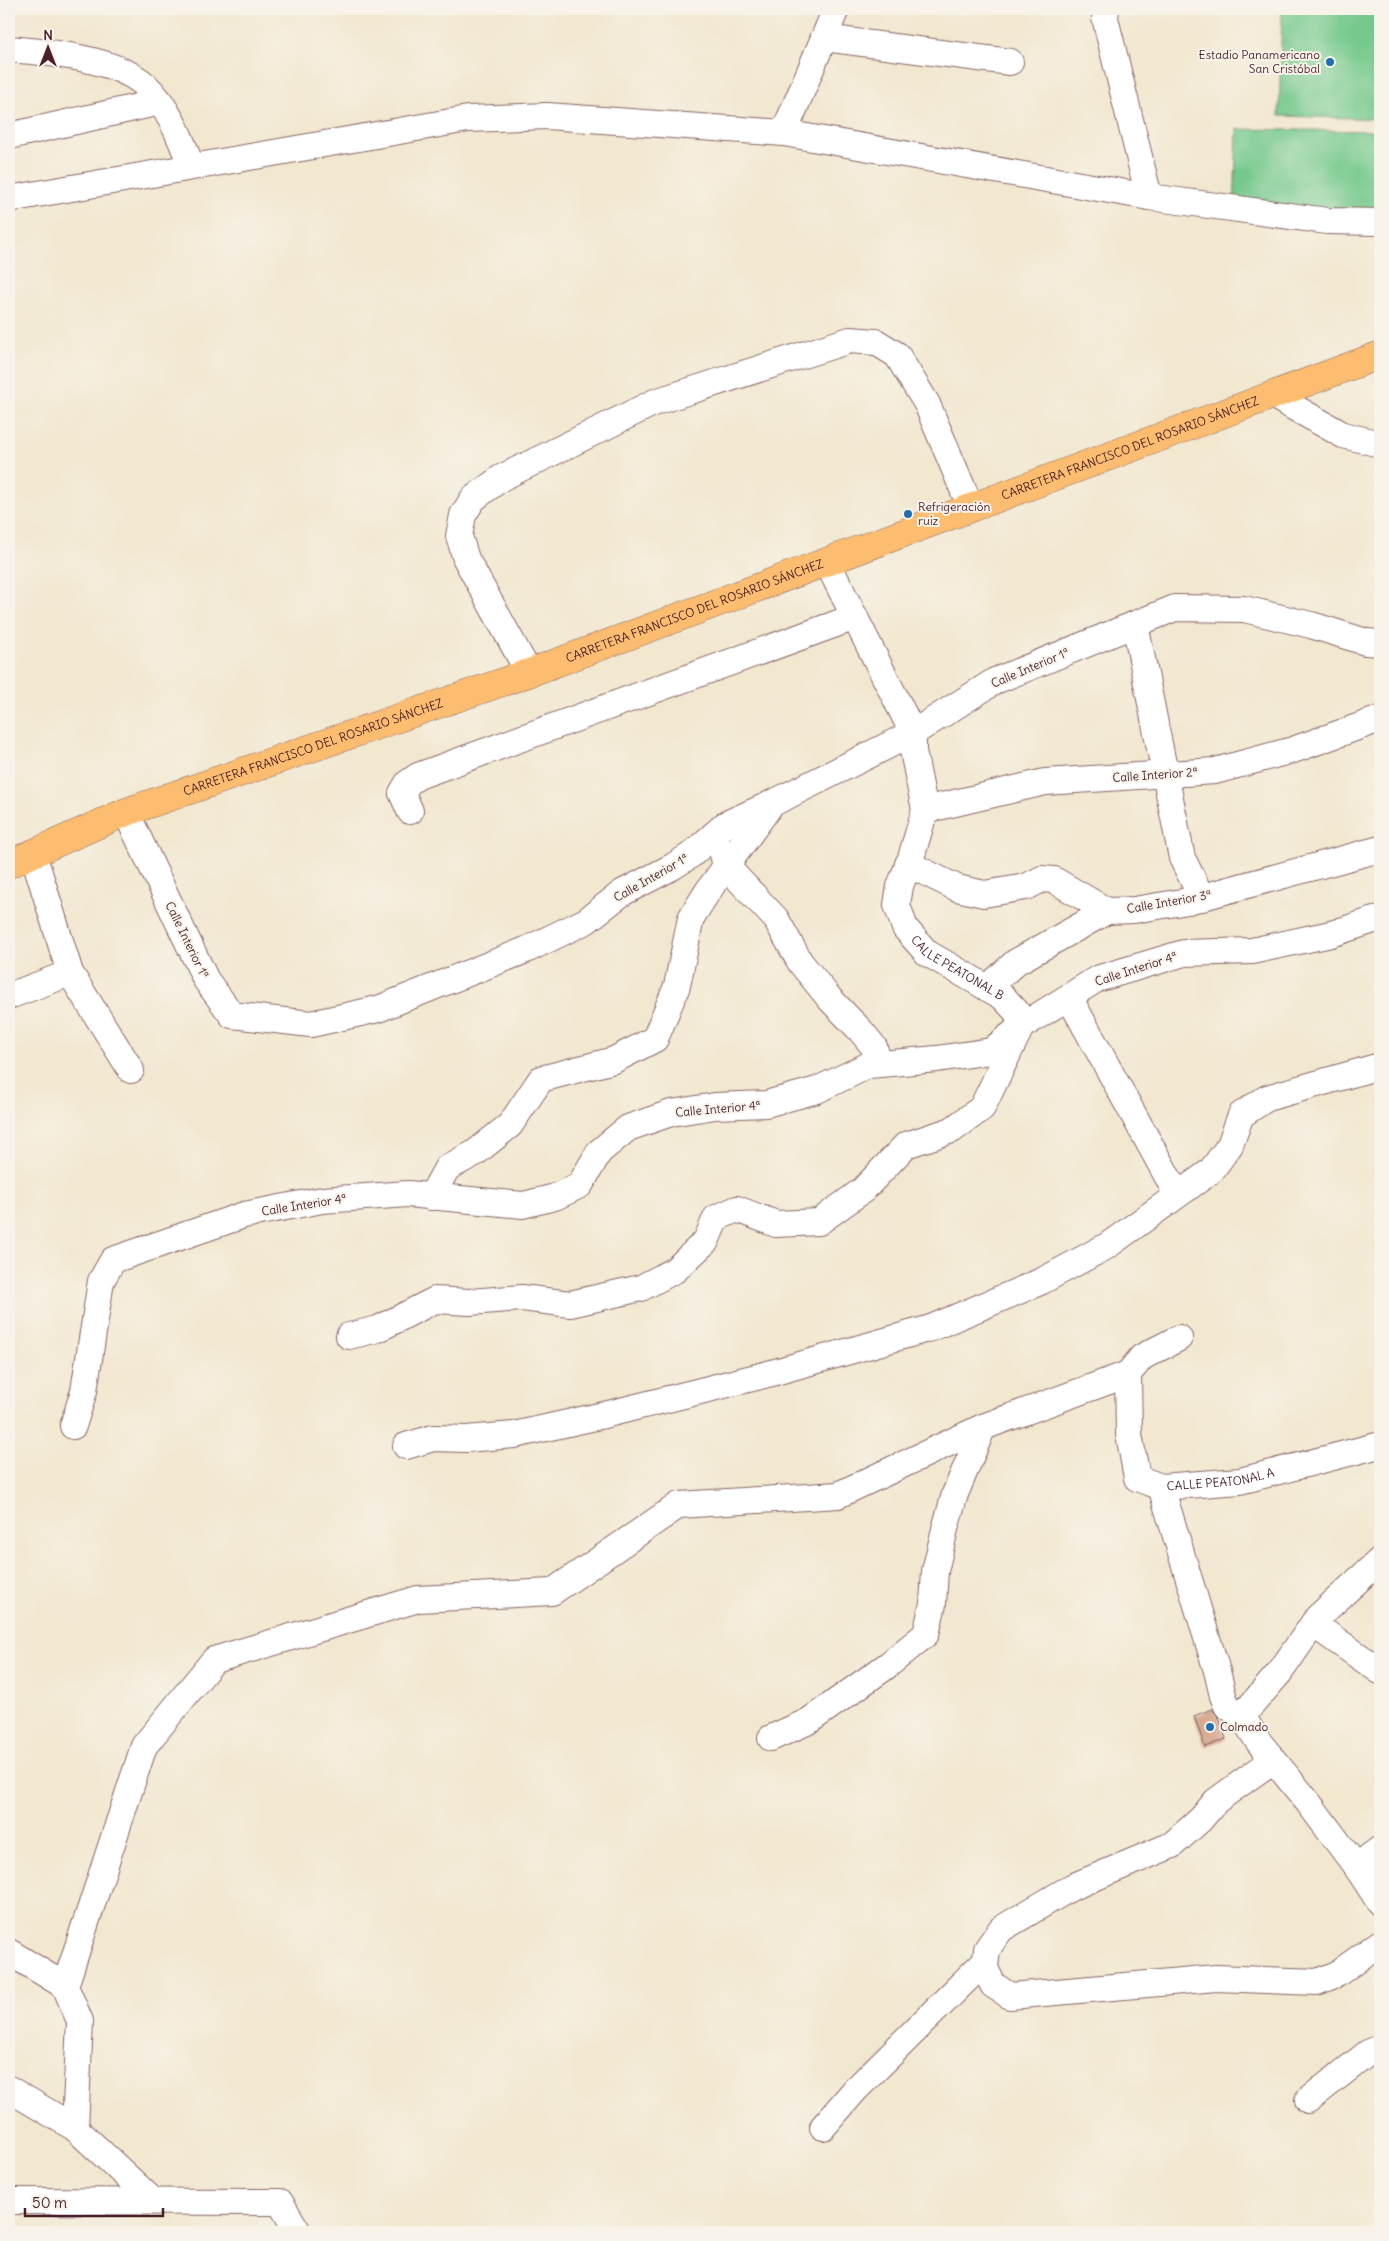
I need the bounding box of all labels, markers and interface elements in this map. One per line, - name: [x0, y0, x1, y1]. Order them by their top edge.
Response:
- north arrow: [22, 22, 72, 72]
- text: N: [43, 26, 53, 44]
- place label: Estadio Panamericano San Cristóbal: [1199, 47, 1320, 76]
- marker: Estadio Panamericano San Cristóbal: [1324, 56, 1336, 68]
- street label: CARRETERA FRANCISCO DEL ROSARIO SÁNCHEZ: [999, 393, 1261, 503]
- place label: Refrigeración ruiz: [918, 499, 991, 528]
- marker: Refrigeración ruiz: [902, 508, 914, 520]
- street label: CARRETERA FRANCISCO DEL ROSARIO SÁNCHEZ: [563, 556, 825, 666]
- street label: Calle Interior 1ª: [988, 644, 1071, 691]
- street label: CARRETERA FRANCISCO DEL ROSARIO SÁNCHEZ: [181, 695, 445, 799]
- street label: Calle Interior 2ª: [1112, 764, 1198, 785]
- street label: Calle Interior 1ª: [611, 850, 691, 905]
- street label: Calle Interior 3ª: [1125, 887, 1212, 916]
- street label: Calle Interior 1ª: [162, 899, 213, 981]
- street label: CALLE PEATONAL B: [908, 932, 1007, 1003]
- street label: Calle Interior 4ª: [1093, 948, 1179, 989]
- street label: Calle Interior 4ª: [675, 1097, 761, 1120]
- street label: Calle Interior 4ª: [260, 1190, 347, 1219]
- street label: CALLE PEATONAL A: [1166, 1464, 1276, 1494]
- place label: Colmado: [1220, 1719, 1269, 1734]
- marker: Colmado: [1204, 1721, 1216, 1733]
- scale bar: [25, 2186, 162, 2218]
- text: 50 m: [32, 2193, 67, 2212]

